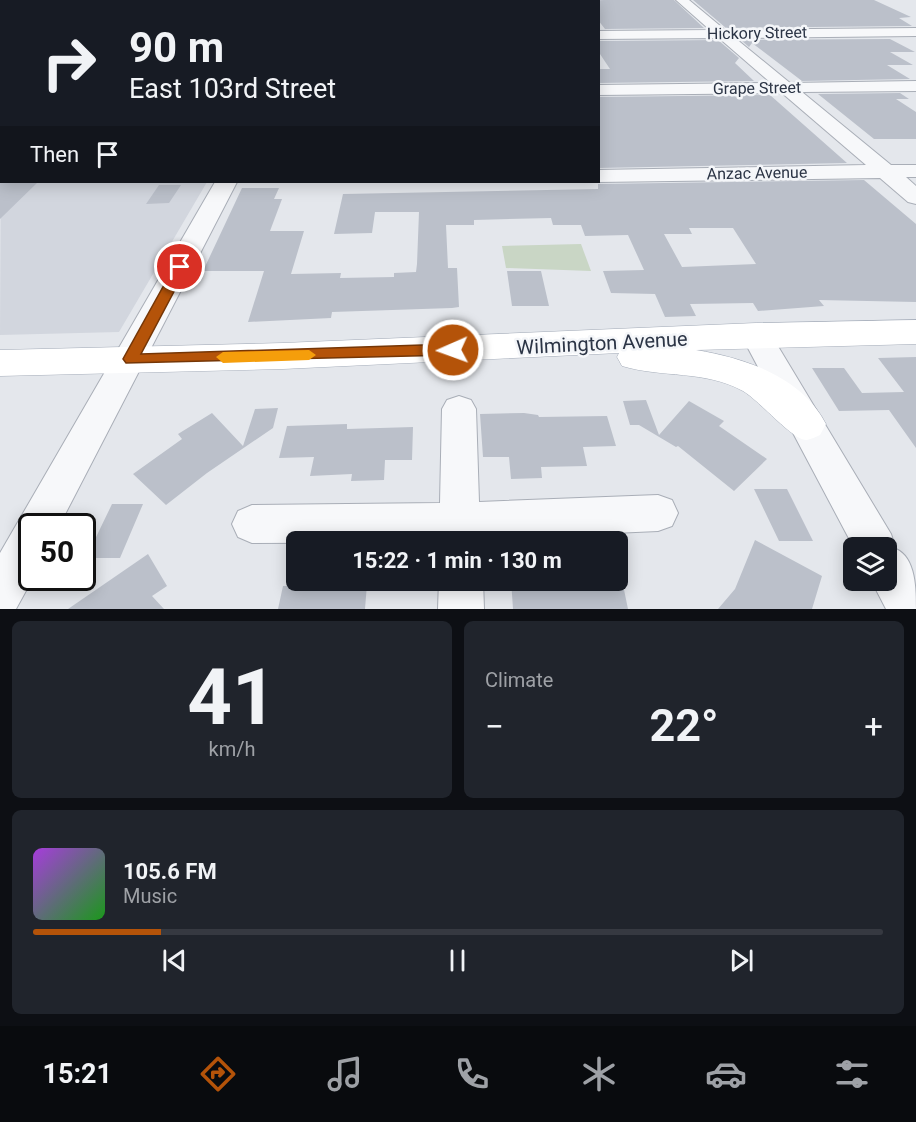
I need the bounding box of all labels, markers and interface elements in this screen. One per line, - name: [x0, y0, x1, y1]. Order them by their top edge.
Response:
- text: 90 m: [129, 23, 224, 72]
- street label: Hickory Street: [707, 23, 807, 43]
- icon: right: [30, 24, 108, 102]
- text: East 103rd Street: [129, 73, 336, 105]
- street label: Grape Street: [713, 78, 801, 98]
- icon: arrive: [91, 138, 124, 171]
- text: Then: [30, 142, 79, 167]
- street label: Anzac Avenue: [707, 163, 807, 183]
- pin: [154, 241, 205, 292]
- icon: arrive: [163, 250, 196, 283]
- position arrow: [421, 318, 485, 382]
- street label: Wilmington Avenue: [516, 327, 688, 359]
- speed limit sign: 50: [18, 513, 96, 591]
- map controls: [843, 537, 897, 591]
- button: layers: [843, 537, 897, 591]
- text: 15:22 · 1 min · 130 m: [352, 548, 562, 573]
- text: 41: [187, 652, 277, 743]
- text: Climate: [485, 668, 553, 692]
- text: 22°: [649, 699, 719, 752]
- text: −: [485, 707, 504, 746]
- text: +: [864, 707, 883, 746]
- text: km/h: [209, 737, 255, 761]
- text: 105.6 FM: [123, 859, 217, 884]
- text: Music: [123, 884, 177, 908]
- icon: previous: [158, 944, 191, 977]
- icon: pause: [441, 944, 474, 977]
- icon: next: [725, 944, 758, 977]
- icon: directions: [197, 1053, 239, 1095]
- icon: music: [324, 1053, 366, 1095]
- icon: phone: [451, 1053, 493, 1095]
- icon: climate: [578, 1053, 620, 1095]
- icon: car: [705, 1053, 747, 1095]
- icon: filters: [831, 1053, 873, 1095]
- text: 15:21: [42, 1058, 112, 1090]

